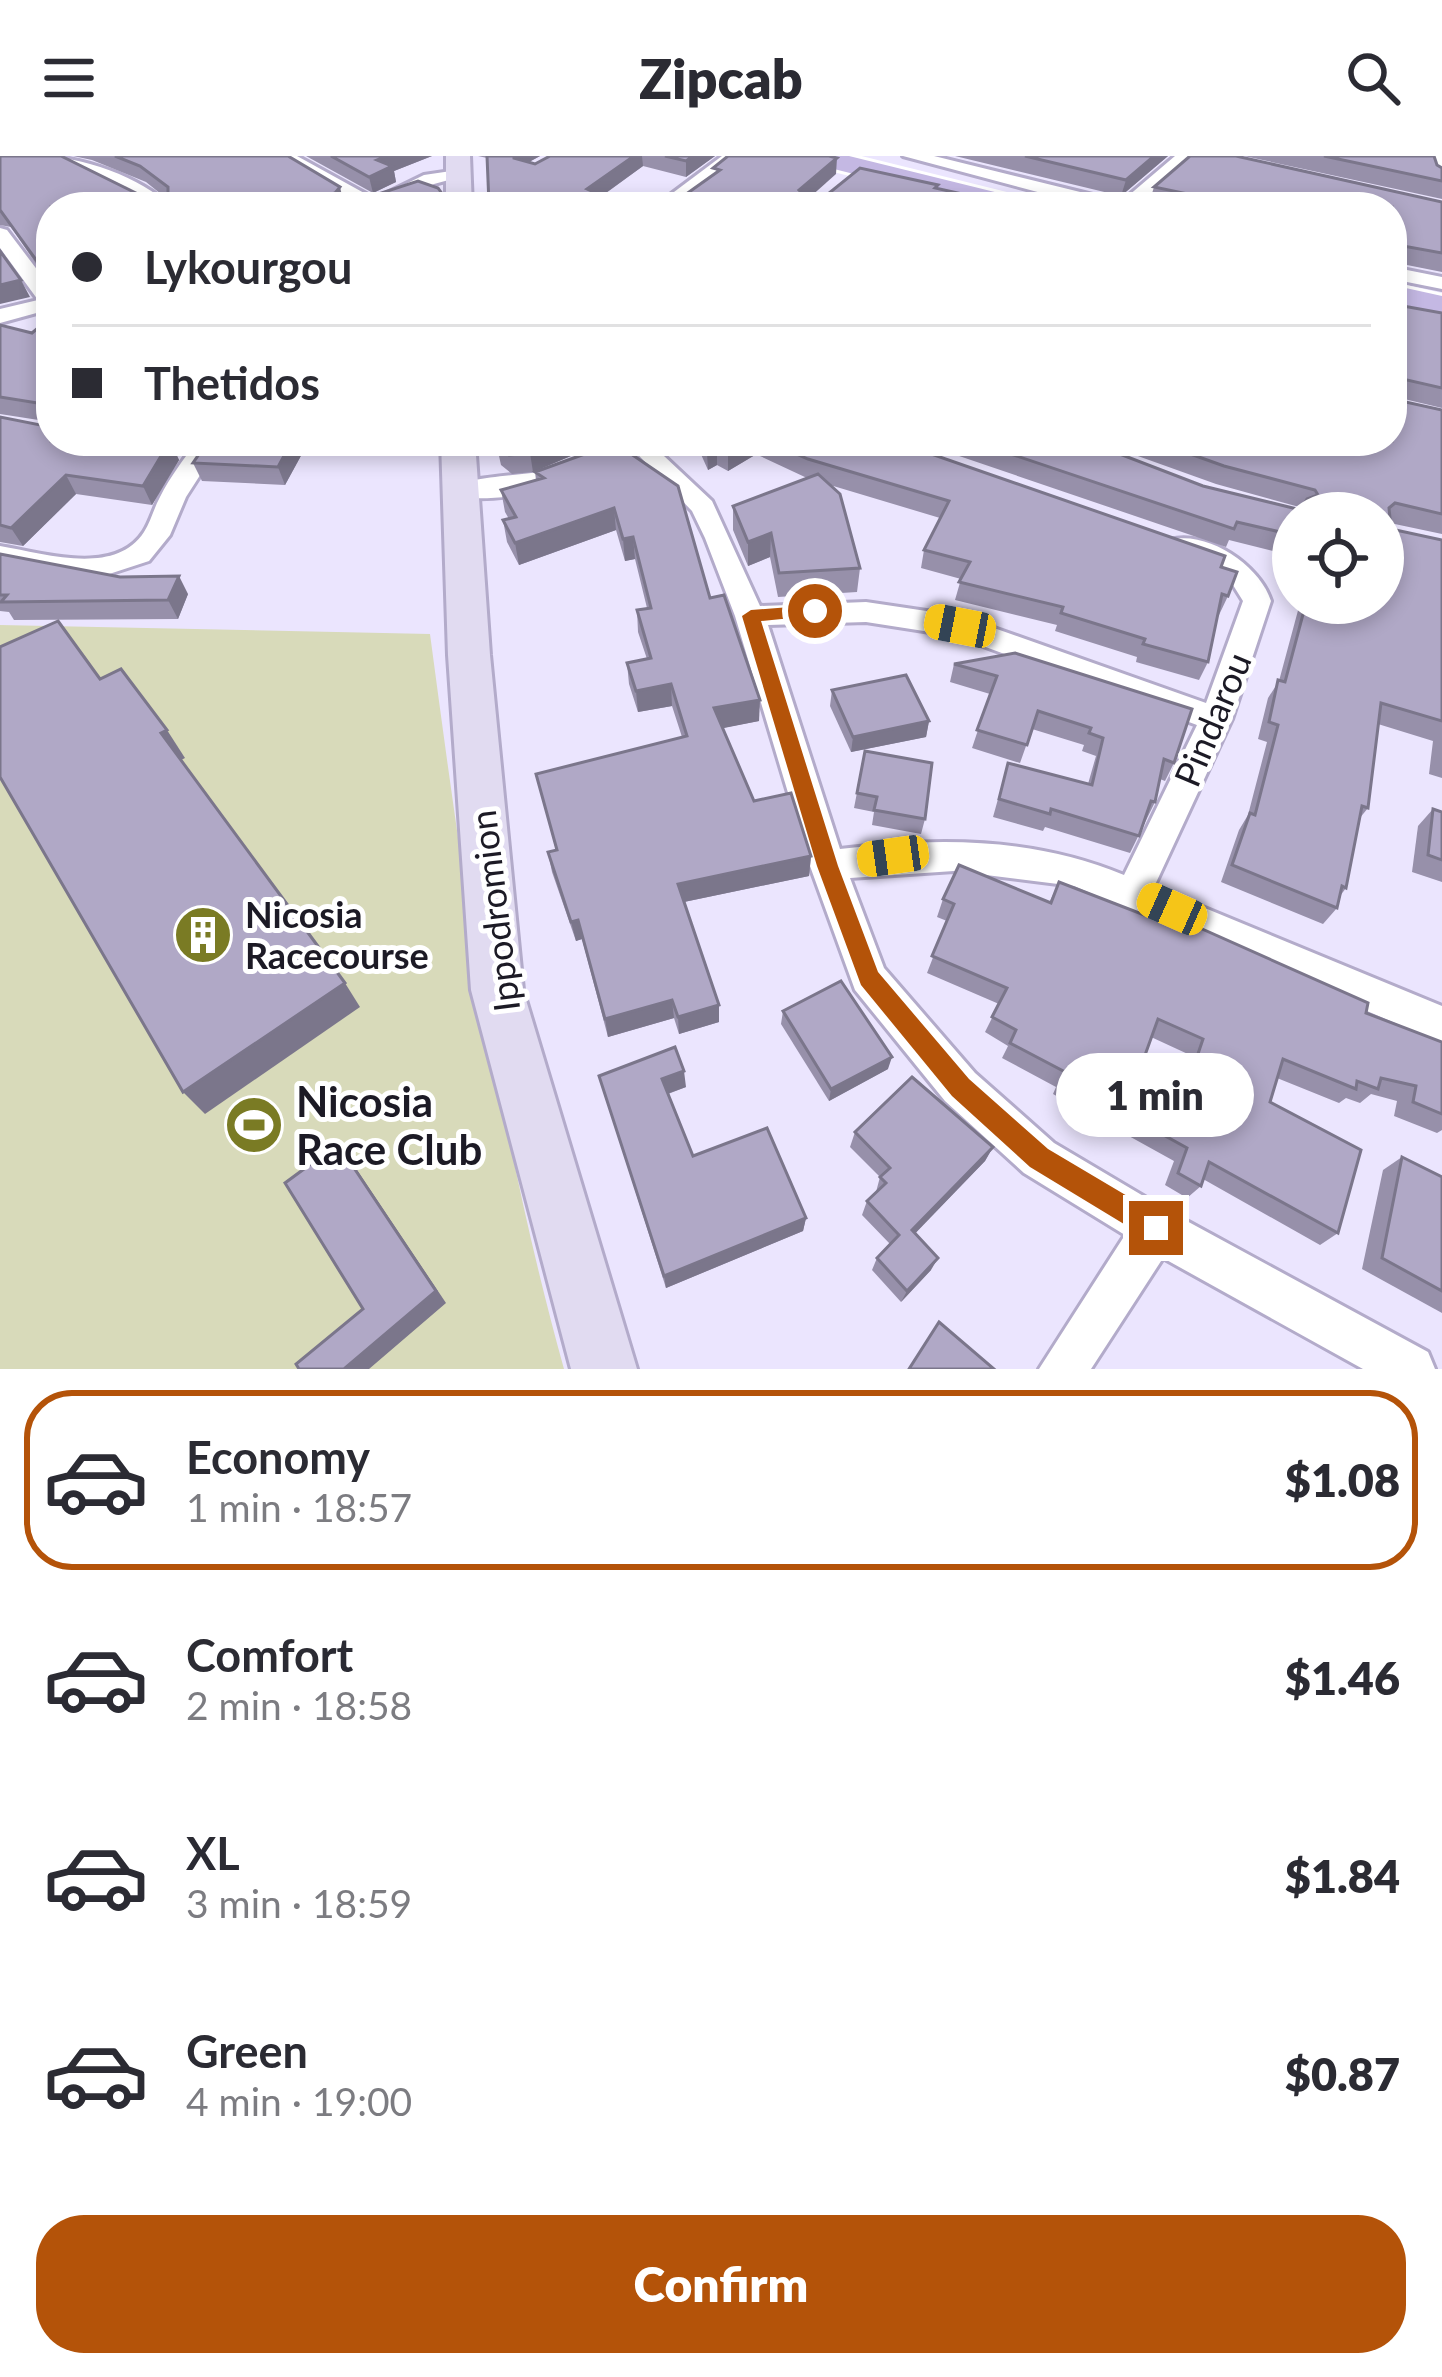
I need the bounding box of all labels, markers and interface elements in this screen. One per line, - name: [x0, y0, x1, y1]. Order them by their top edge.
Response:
- icon: menu: [36, 45, 102, 111]
- icon: search: [1340, 45, 1406, 111]
- text: Zipcab: [639, 46, 803, 111]
- text: Lykourgou: [144, 240, 352, 294]
- text: Thetidos: [144, 356, 320, 410]
- map controls: [1272, 492, 1404, 624]
- button: locate: [1272, 492, 1404, 624]
- route start: [788, 584, 842, 638]
- car: [921, 601, 999, 651]
- street label: Pindarou: [1164, 645, 1260, 793]
- street label: Ippodromion: [460, 808, 528, 1014]
- car: [855, 833, 931, 879]
- car: [1132, 878, 1212, 940]
- place label: Nicosia Racecourse: [245, 892, 429, 977]
- building icon: Nicosia Racecourse: [172, 904, 234, 966]
- callout: 1 min: [1057, 1054, 1255, 1138]
- text: 1 min: [1106, 1072, 1204, 1118]
- place label: Nicosia Race Club: [296, 1076, 482, 1174]
- sports icon: Nicosia Race Club: [223, 1094, 285, 1156]
- route end: [1129, 1201, 1183, 1255]
- icon: car: [42, 1426, 150, 1534]
- text: Economy: [186, 1430, 370, 1484]
- text: $1.08: [1285, 1453, 1400, 1507]
- text: 1 min · 18:57: [186, 1484, 412, 1530]
- icon: car: [42, 1624, 150, 1732]
- text: Comfort: [186, 1628, 353, 1682]
- text: $1.46: [1285, 1651, 1400, 1705]
- text: 2 min · 18:58: [186, 1682, 412, 1728]
- icon: car: [42, 1822, 150, 1930]
- text: XL: [186, 1826, 240, 1880]
- text: $1.84: [1285, 1849, 1400, 1903]
- text: 3 min · 18:59: [186, 1880, 412, 1926]
- icon: car: [42, 2020, 150, 2128]
- text: Green: [186, 2024, 308, 2078]
- text: $0.87: [1285, 2047, 1400, 2101]
- text: 4 min · 19:00: [186, 2078, 412, 2124]
- button: Confirm: [36, 2215, 1406, 2353]

